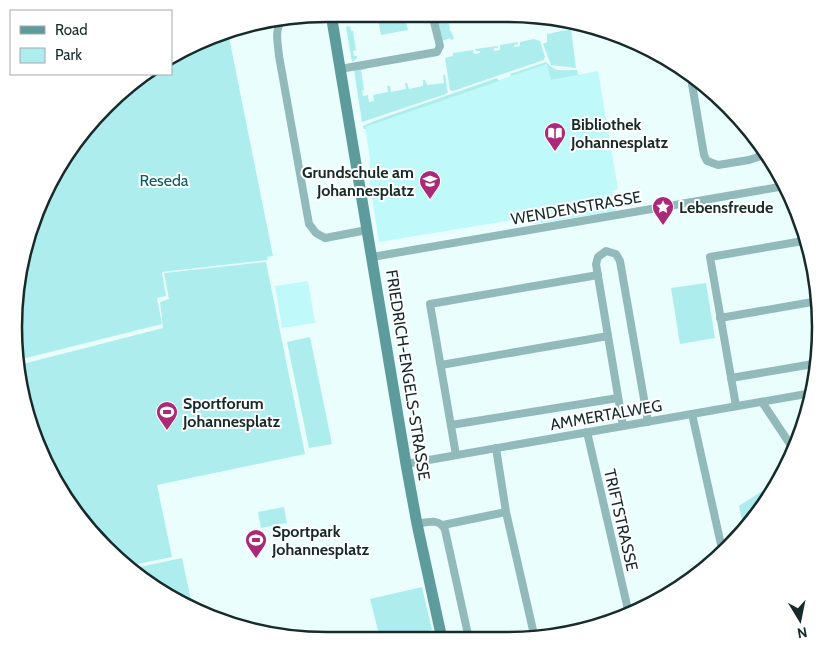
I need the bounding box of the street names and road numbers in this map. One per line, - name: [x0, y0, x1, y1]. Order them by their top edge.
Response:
- street label: WENDENSTRASSE: [509, 187, 643, 229]
- street label: FRIEDRICH-ENGELS-STRASSE: [382, 268, 434, 482]
- street label: AMMERTALWEG: [549, 396, 663, 434]
- street label: TRIFTSTRASSE: [600, 467, 642, 573]

